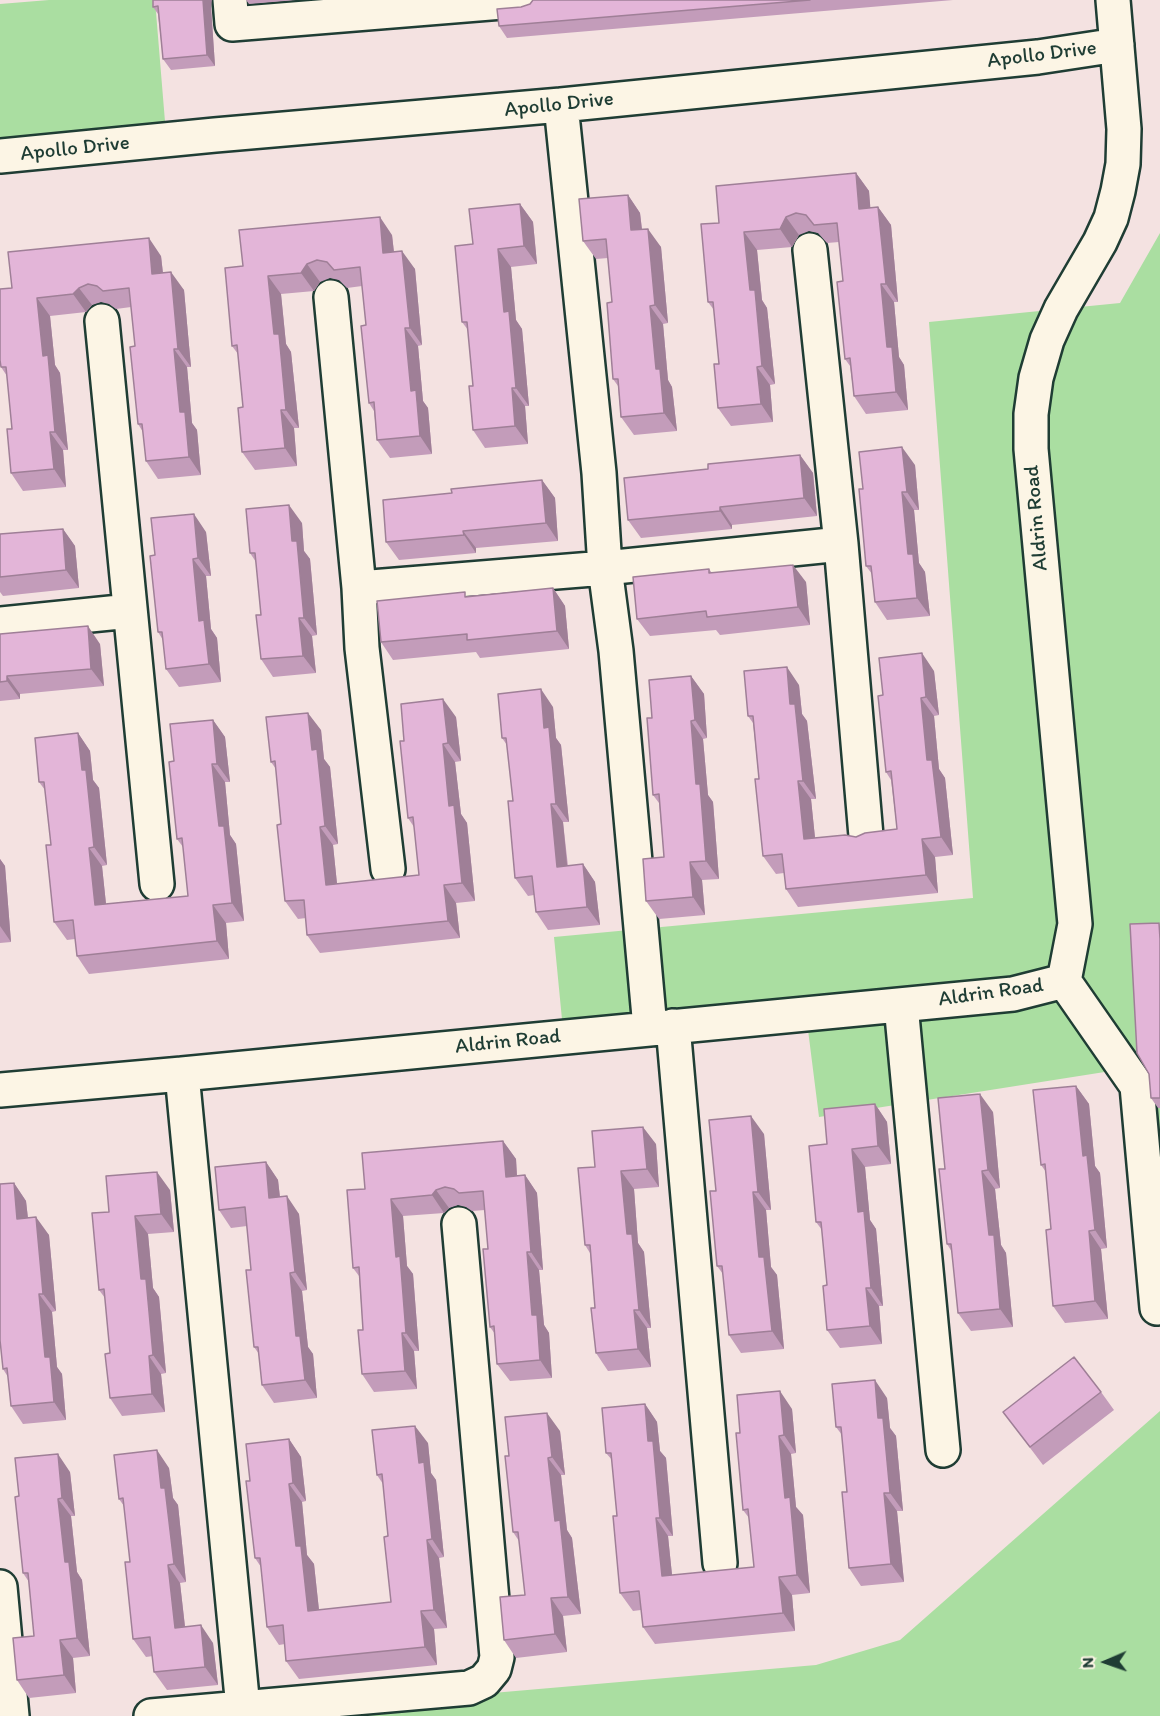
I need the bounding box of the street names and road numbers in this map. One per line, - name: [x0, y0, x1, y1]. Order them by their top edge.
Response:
- street label: Apollo Drive: [986, 36, 1098, 74]
- street label: Apollo Drive: [503, 87, 615, 123]
- street label: Apollo Drive: [19, 131, 131, 167]
- street label: Aldrin Road: [1020, 464, 1054, 572]
- street label: Aldrin Road: [937, 973, 1045, 1013]
- street label: Aldrin Road: [454, 1024, 562, 1060]

